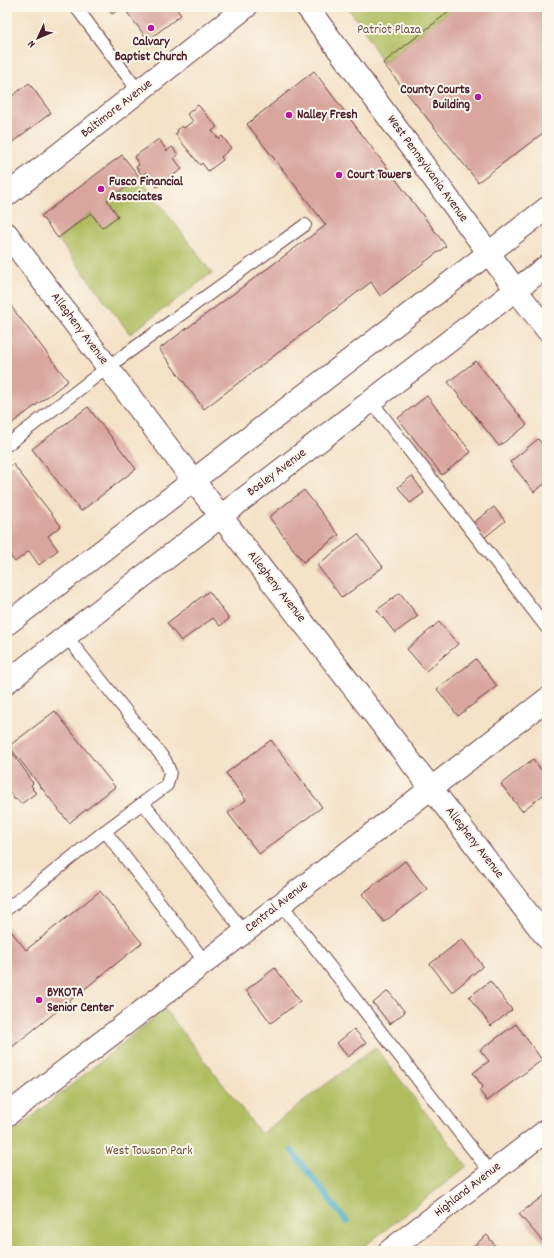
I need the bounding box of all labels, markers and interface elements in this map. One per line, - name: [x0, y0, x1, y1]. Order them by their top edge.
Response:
- north arrow: [18, 18, 58, 58]
- park label: Patriot Plaza: [357, 21, 422, 40]
- marker: Calvary Baptist Church: [146, 23, 156, 33]
- place label: Calvary Baptist Church: [115, 33, 187, 67]
- text: N: [24, 36, 40, 51]
- street label: Baltimore Avenue: [77, 75, 157, 143]
- place label: County Courts Building: [400, 81, 471, 115]
- marker: County Courts Building: [473, 92, 483, 102]
- place label: Nalley Fresh: [297, 106, 357, 125]
- marker: Nalley Fresh: [284, 110, 294, 120]
- street label: West Pennsylvania Avenue: [382, 111, 473, 227]
- place label: Court Towers: [347, 166, 412, 185]
- marker: Court Towers: [334, 170, 344, 180]
- place label: Fusco Financial Associates: [109, 173, 184, 207]
- marker: Fusco Financial Associates: [96, 184, 106, 194]
- street label: Allegheny Avenue: [45, 289, 113, 369]
- street label: Bosley Avenue: [243, 444, 311, 502]
- street label: Allegheny Avenue: [242, 547, 310, 627]
- street label: Allegheny Avenue: [440, 803, 508, 883]
- street label: Central Avenue: [241, 876, 313, 938]
- place label: BYKOTA Senior Center: [47, 984, 115, 1018]
- marker: BYKOTA Senior Center: [34, 995, 44, 1005]
- park label: West Towson Park: [105, 1142, 193, 1161]
- street label: Highland Avenue: [430, 1158, 506, 1222]

